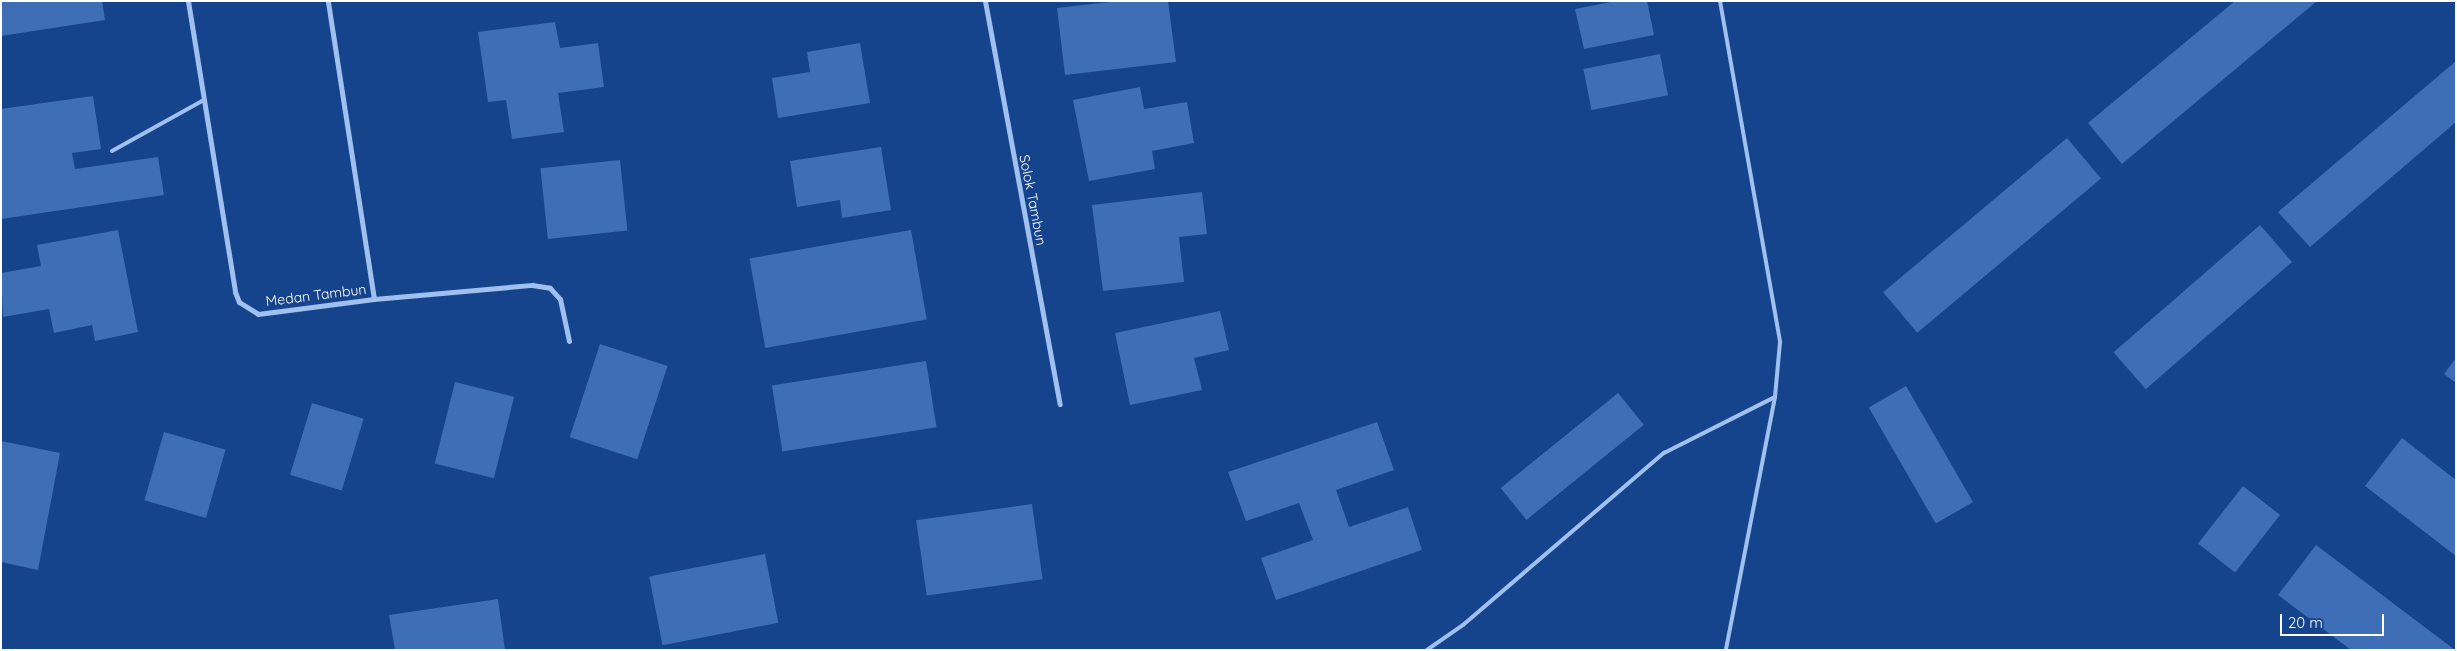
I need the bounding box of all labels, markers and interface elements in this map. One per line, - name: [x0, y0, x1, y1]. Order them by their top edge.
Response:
- street label: Solok Tambun: [1016, 153, 1050, 247]
- street label: Medan Tambun: [265, 280, 367, 310]
- scale bar: [2282, 604, 2386, 636]
- text: 20 m: [2288, 613, 2323, 632]

